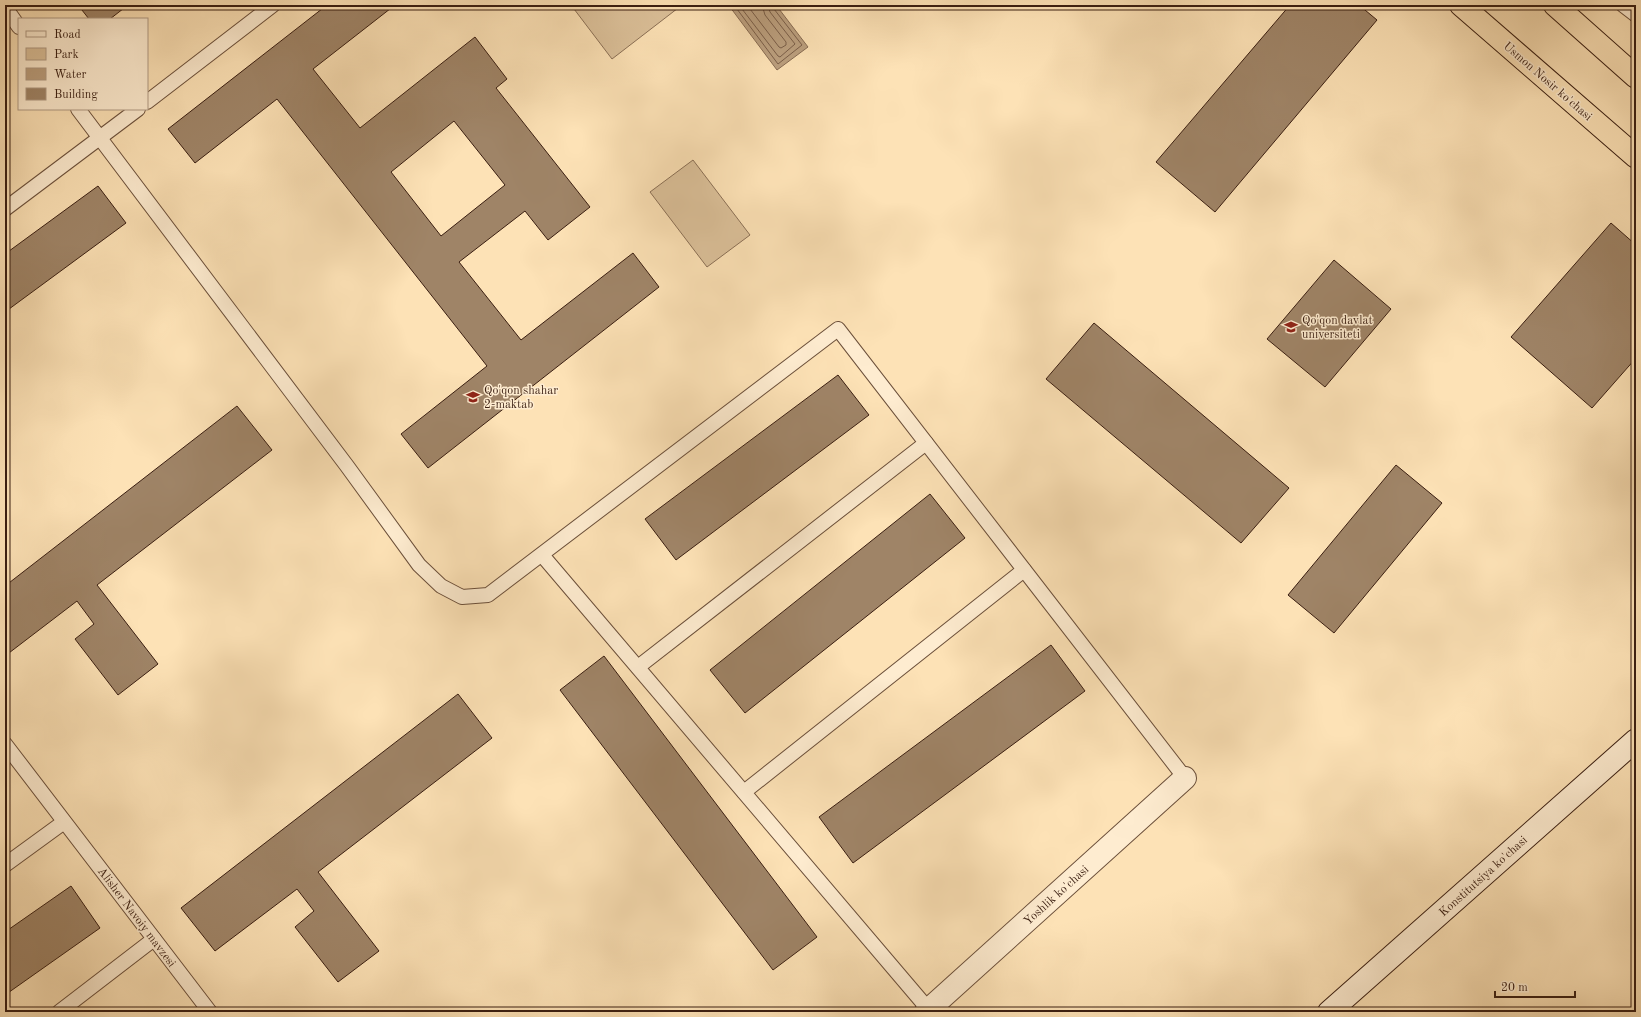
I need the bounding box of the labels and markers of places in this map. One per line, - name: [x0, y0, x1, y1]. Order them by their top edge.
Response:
- place label: Qo'qon davlat universiteti: [1302, 315, 1373, 341]
- school or university icon: Qo'qon davlat universiteti: [1283, 319, 1299, 335]
- place label: Qo'qon shahar 2-maktab: [484, 385, 558, 411]
- school or university icon: Qo'qon shahar 2-maktab: [465, 389, 481, 405]

